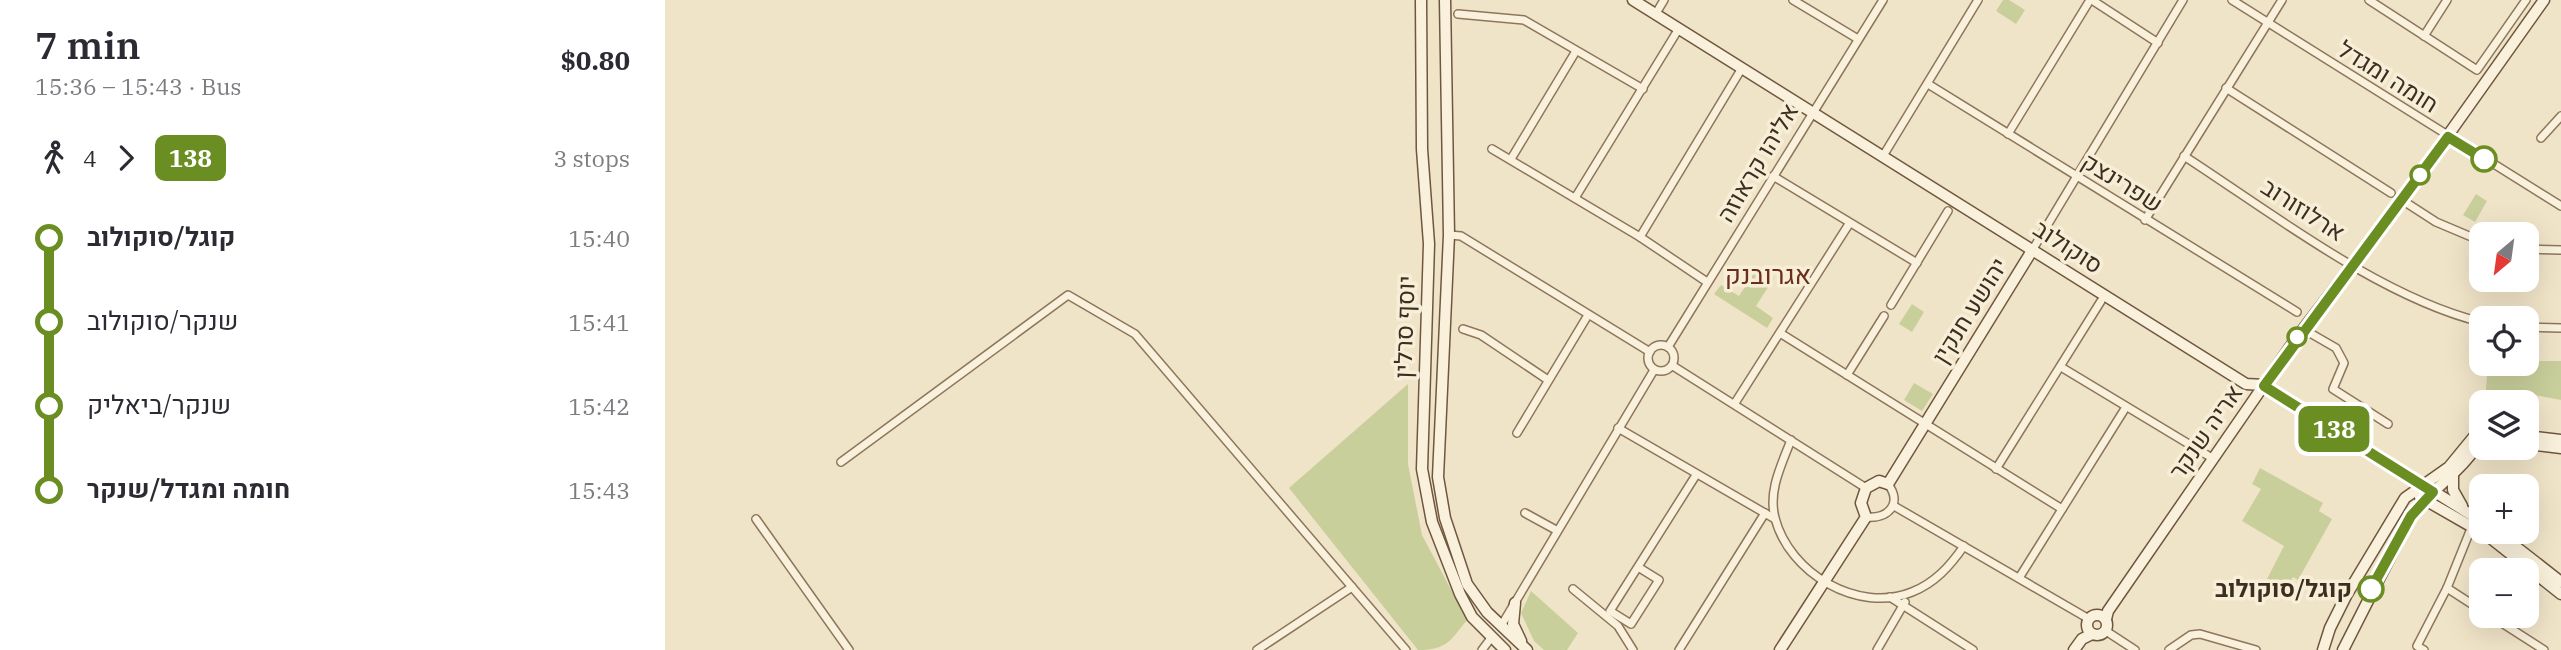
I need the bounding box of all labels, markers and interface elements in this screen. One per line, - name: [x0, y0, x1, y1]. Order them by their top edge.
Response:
- text: 7 min: [35, 20, 141, 69]
- street label: חומה ומגדל: [2332, 33, 2445, 120]
- text: $0.80: [560, 43, 630, 77]
- text: 15:36 – 15:43 · Bus: [35, 71, 242, 101]
- street label: אליהו קראוזה: [1709, 97, 1805, 228]
- icon: walk: [35, 139, 73, 177]
- icon: forward: [107, 139, 145, 177]
- text: 138: [169, 142, 212, 174]
- text: 4: [83, 143, 97, 173]
- text: 3 stops: [553, 143, 630, 173]
- street label: שפרינצק: [2076, 145, 2169, 220]
- unlabelled marker: [2471, 146, 2497, 172]
- unlabelled marker: [2410, 165, 2430, 185]
- street label: ארלוזורוב: [2256, 170, 2352, 248]
- street label: סוקולוב: [2028, 212, 2109, 280]
- text: קוגל/סוקולוב: [87, 219, 236, 253]
- north arrow: [2469, 222, 2539, 292]
- map controls: [2469, 222, 2539, 628]
- text: 15:40: [568, 223, 630, 253]
- street label: יהושע חנקין: [1924, 251, 2014, 370]
- district label: אגרובנק: [1725, 257, 1811, 291]
- street label: יוסף סרלין: [1386, 275, 1422, 379]
- text: שנקר/סוקולוב: [87, 303, 238, 337]
- button: locate: [2469, 306, 2539, 376]
- text: 15:41: [568, 307, 630, 337]
- unlabelled marker: [2287, 327, 2307, 347]
- street label: אריה שנקר: [2161, 378, 2249, 485]
- text: שנקר/ביאליק: [87, 387, 231, 421]
- button: layers: [2469, 390, 2539, 460]
- text: 15:42: [568, 391, 630, 421]
- line badge: 138: [2294, 406, 2374, 452]
- text: 138: [2312, 413, 2356, 445]
- text: חומה ומגדל/שנקר: [87, 471, 290, 505]
- button: +: [2469, 474, 2539, 544]
- text: 15:43: [568, 475, 630, 505]
- button: −: [2469, 558, 2539, 628]
- place label: קוגל/סוקולוב: [2215, 572, 2352, 604]
- marker: קוגל/סוקולוב: [2358, 576, 2384, 602]

